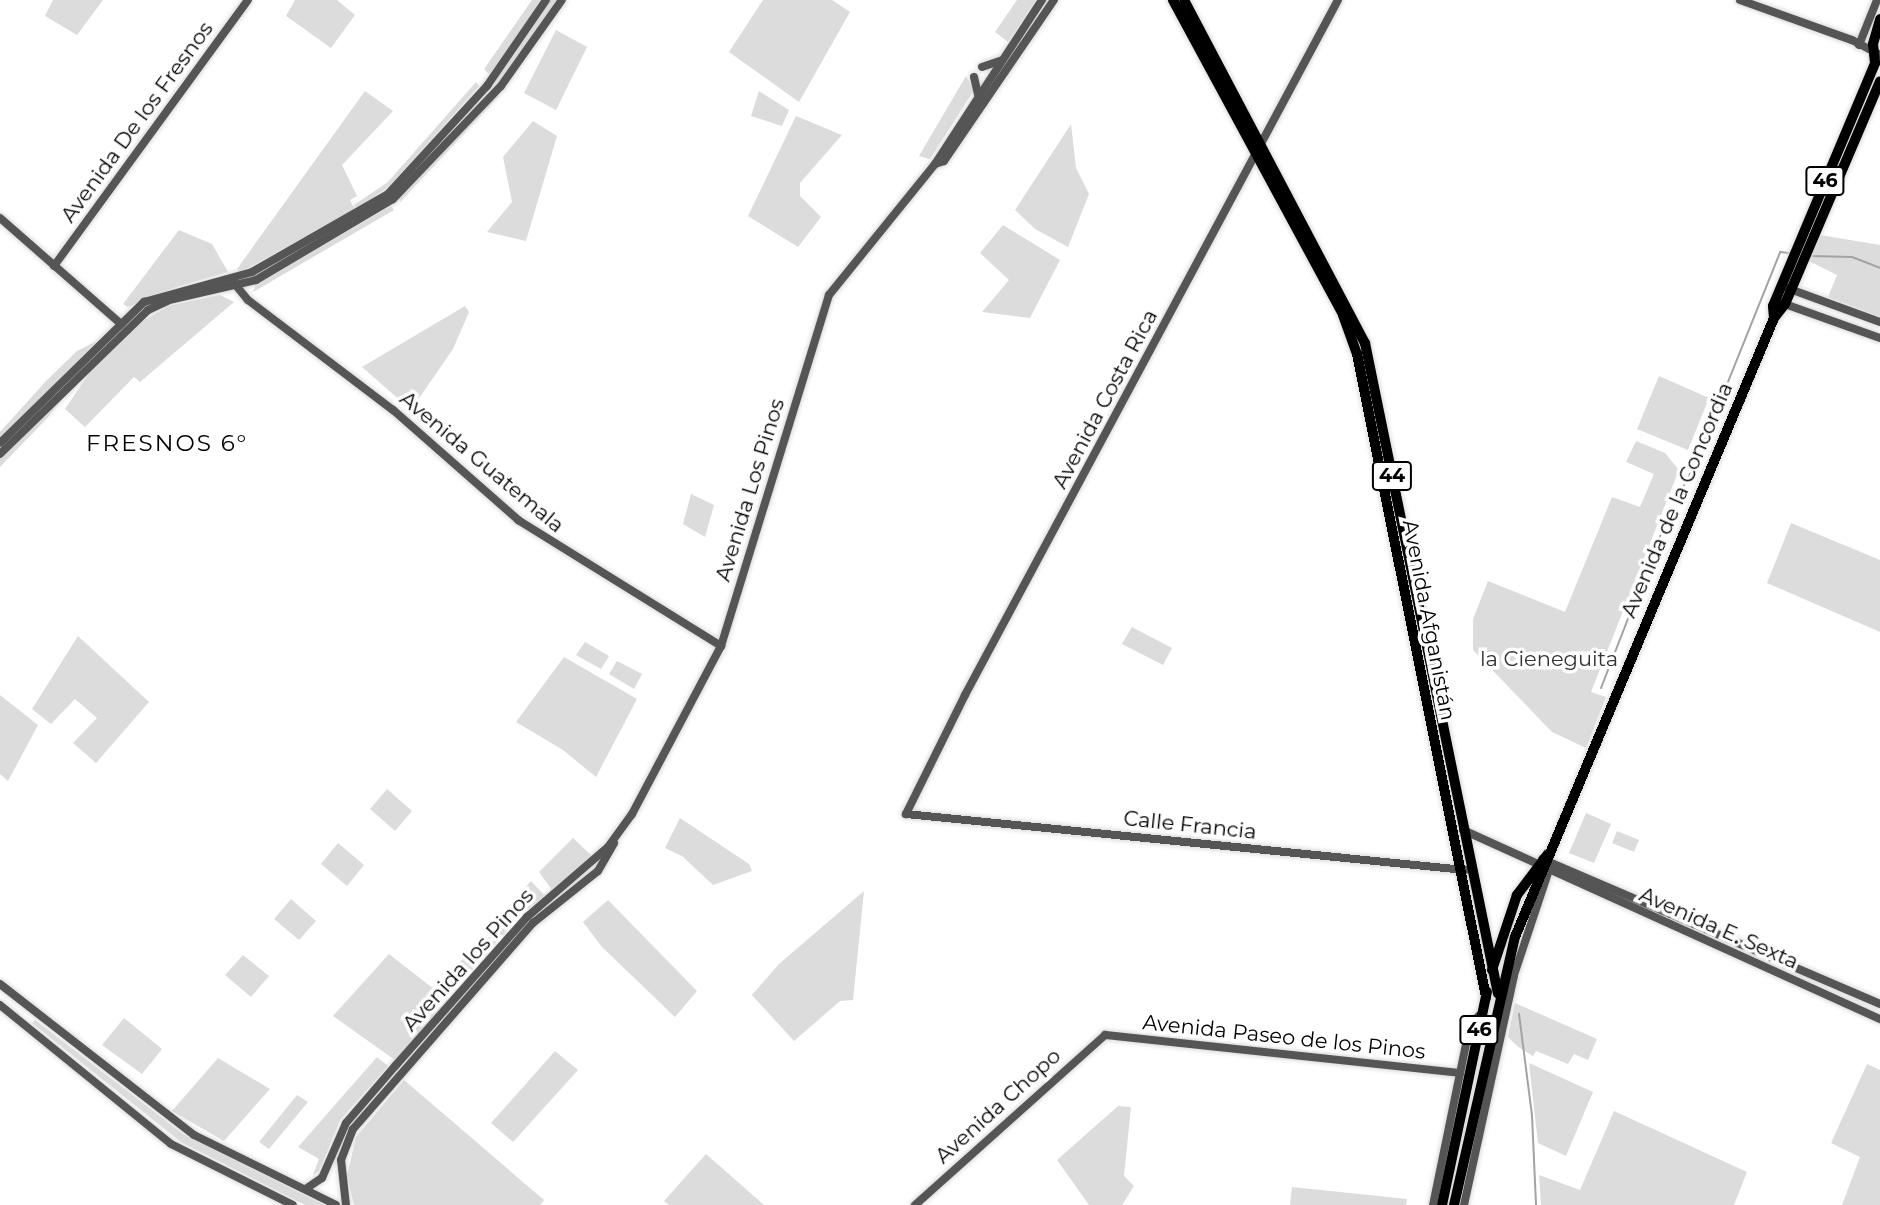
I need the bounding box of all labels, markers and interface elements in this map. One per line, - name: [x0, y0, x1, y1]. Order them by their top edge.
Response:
- street label: Avenida De los Fresnos: [56, 17, 218, 227]
- road number: 46: [1804, 166, 1846, 196]
- street label: Avenida Costa Rica: [1047, 305, 1163, 493]
- street label: Avenida de la Concordia: [1616, 379, 1738, 621]
- street label: Avenida Guatemala: [395, 386, 569, 538]
- street label: Avenida Los Pinos: [710, 396, 790, 584]
- district label: FRESNOS 6°: [87, 429, 247, 457]
- road number: 44: [1371, 461, 1413, 491]
- street label: Avenida Afganistán: [1397, 518, 1461, 722]
- park label: la Cieneguita: [1480, 646, 1618, 672]
- street label: Calle Francia: [1122, 805, 1258, 845]
- street label: Avenida E. Sexta: [1636, 882, 1802, 974]
- street label: Avenida los Pinos: [397, 884, 539, 1036]
- street label: Avenida Paseo de los Pinos: [1141, 1010, 1427, 1064]
- road number: 46: [1458, 1014, 1500, 1046]
- street label: Avenida Chopo: [930, 1043, 1066, 1169]

